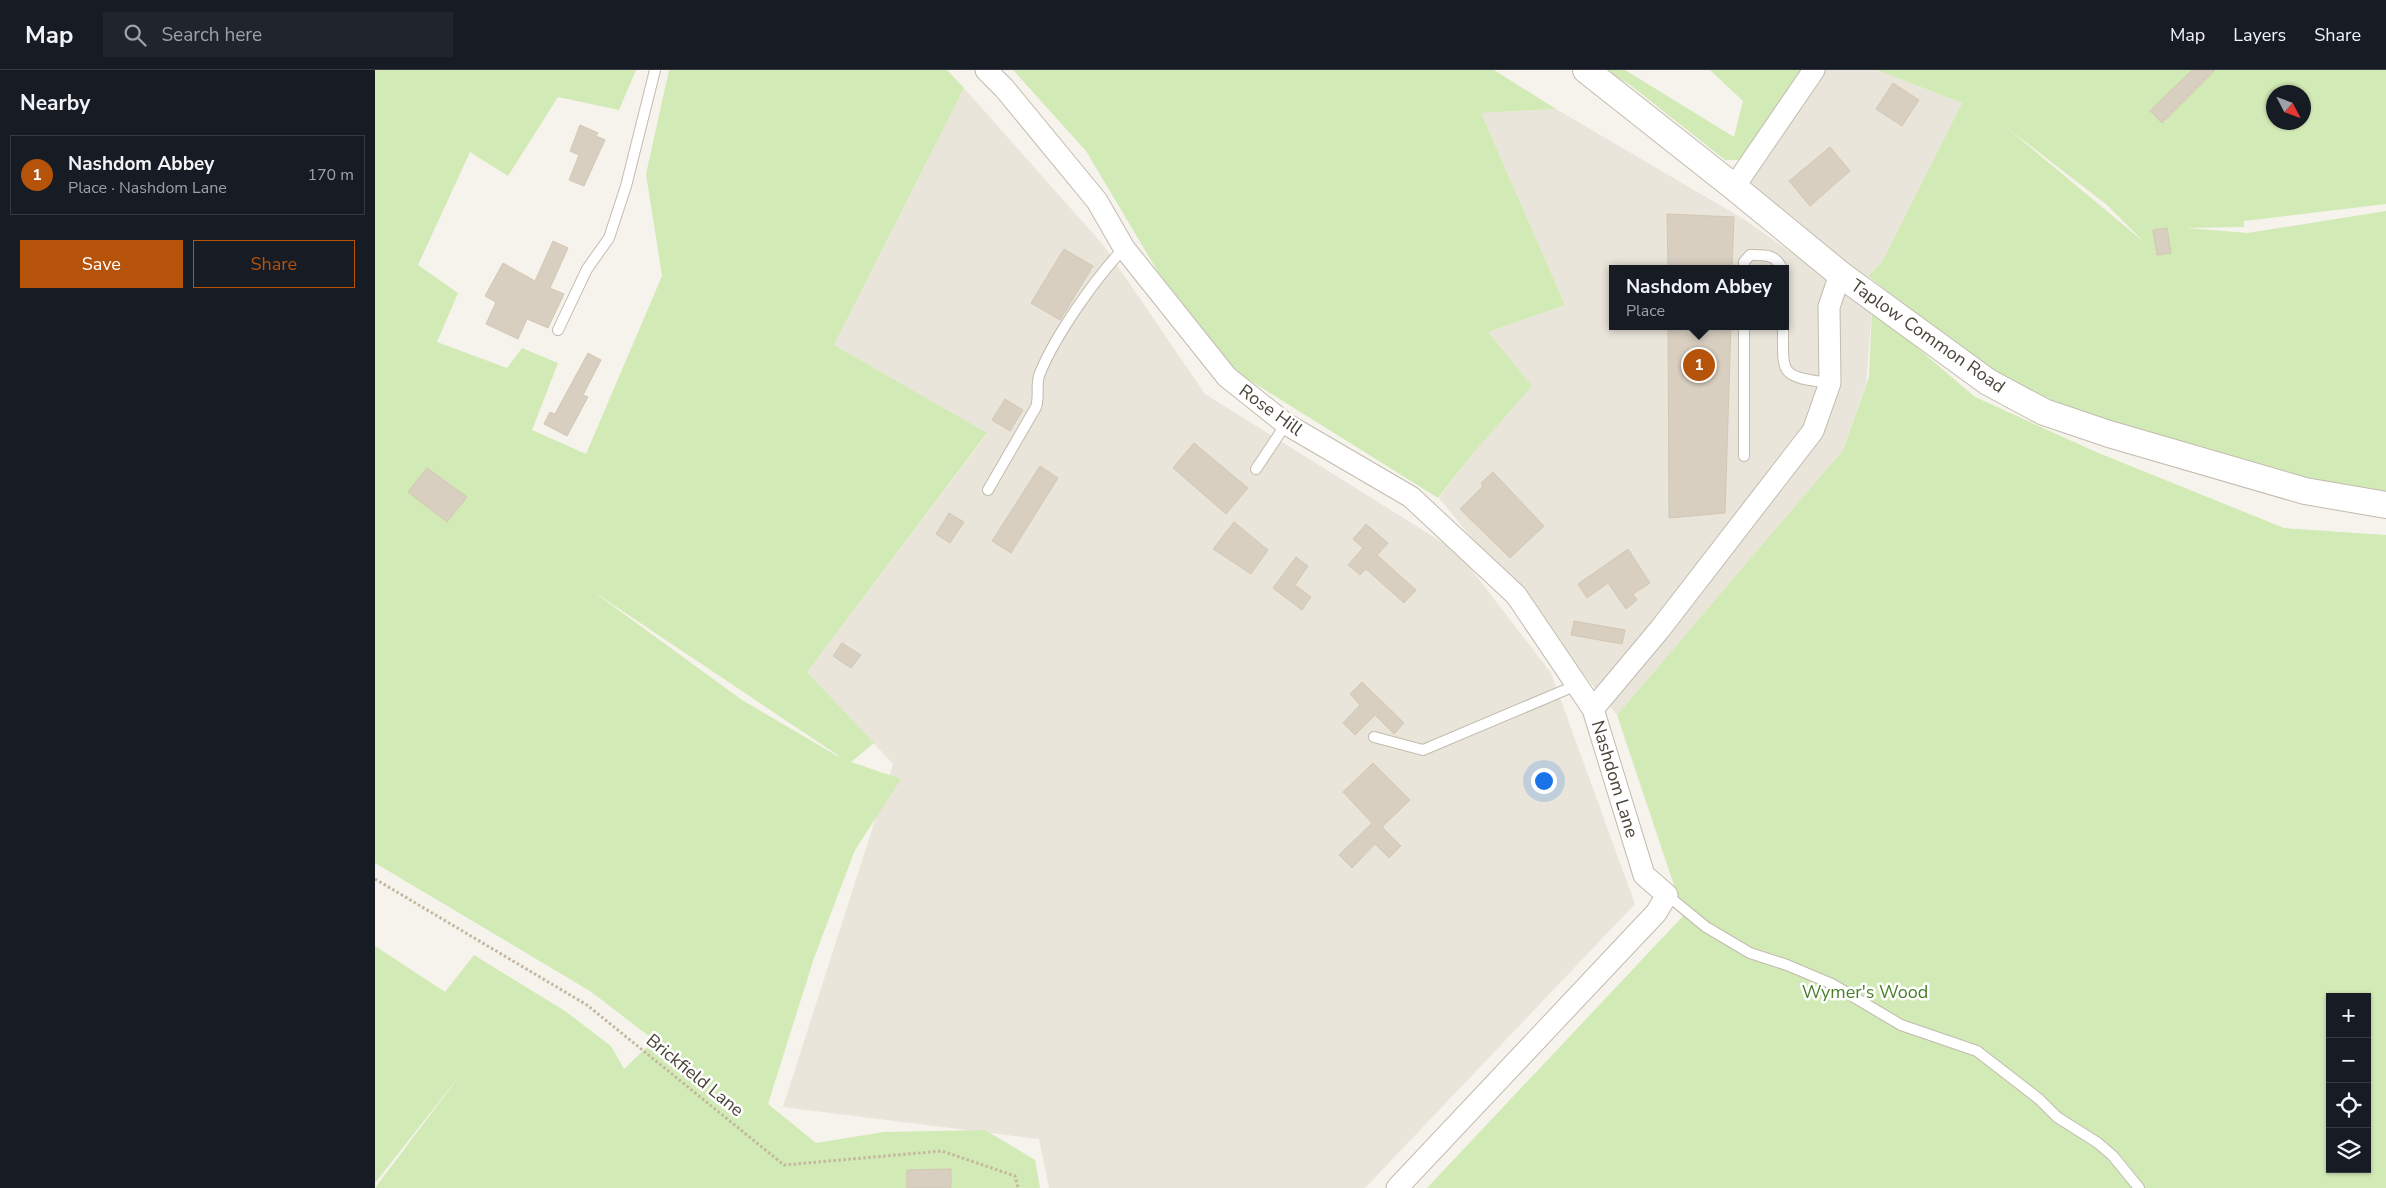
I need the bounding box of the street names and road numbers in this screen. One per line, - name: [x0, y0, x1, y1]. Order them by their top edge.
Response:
- street label: Taplow Common Road: [1846, 274, 2010, 398]
- street label: Rose Hill: [1234, 379, 1308, 442]
- street label: Nashdom Lane: [1586, 717, 1644, 841]
- street label: Brickfield Lane: [641, 1028, 749, 1122]

